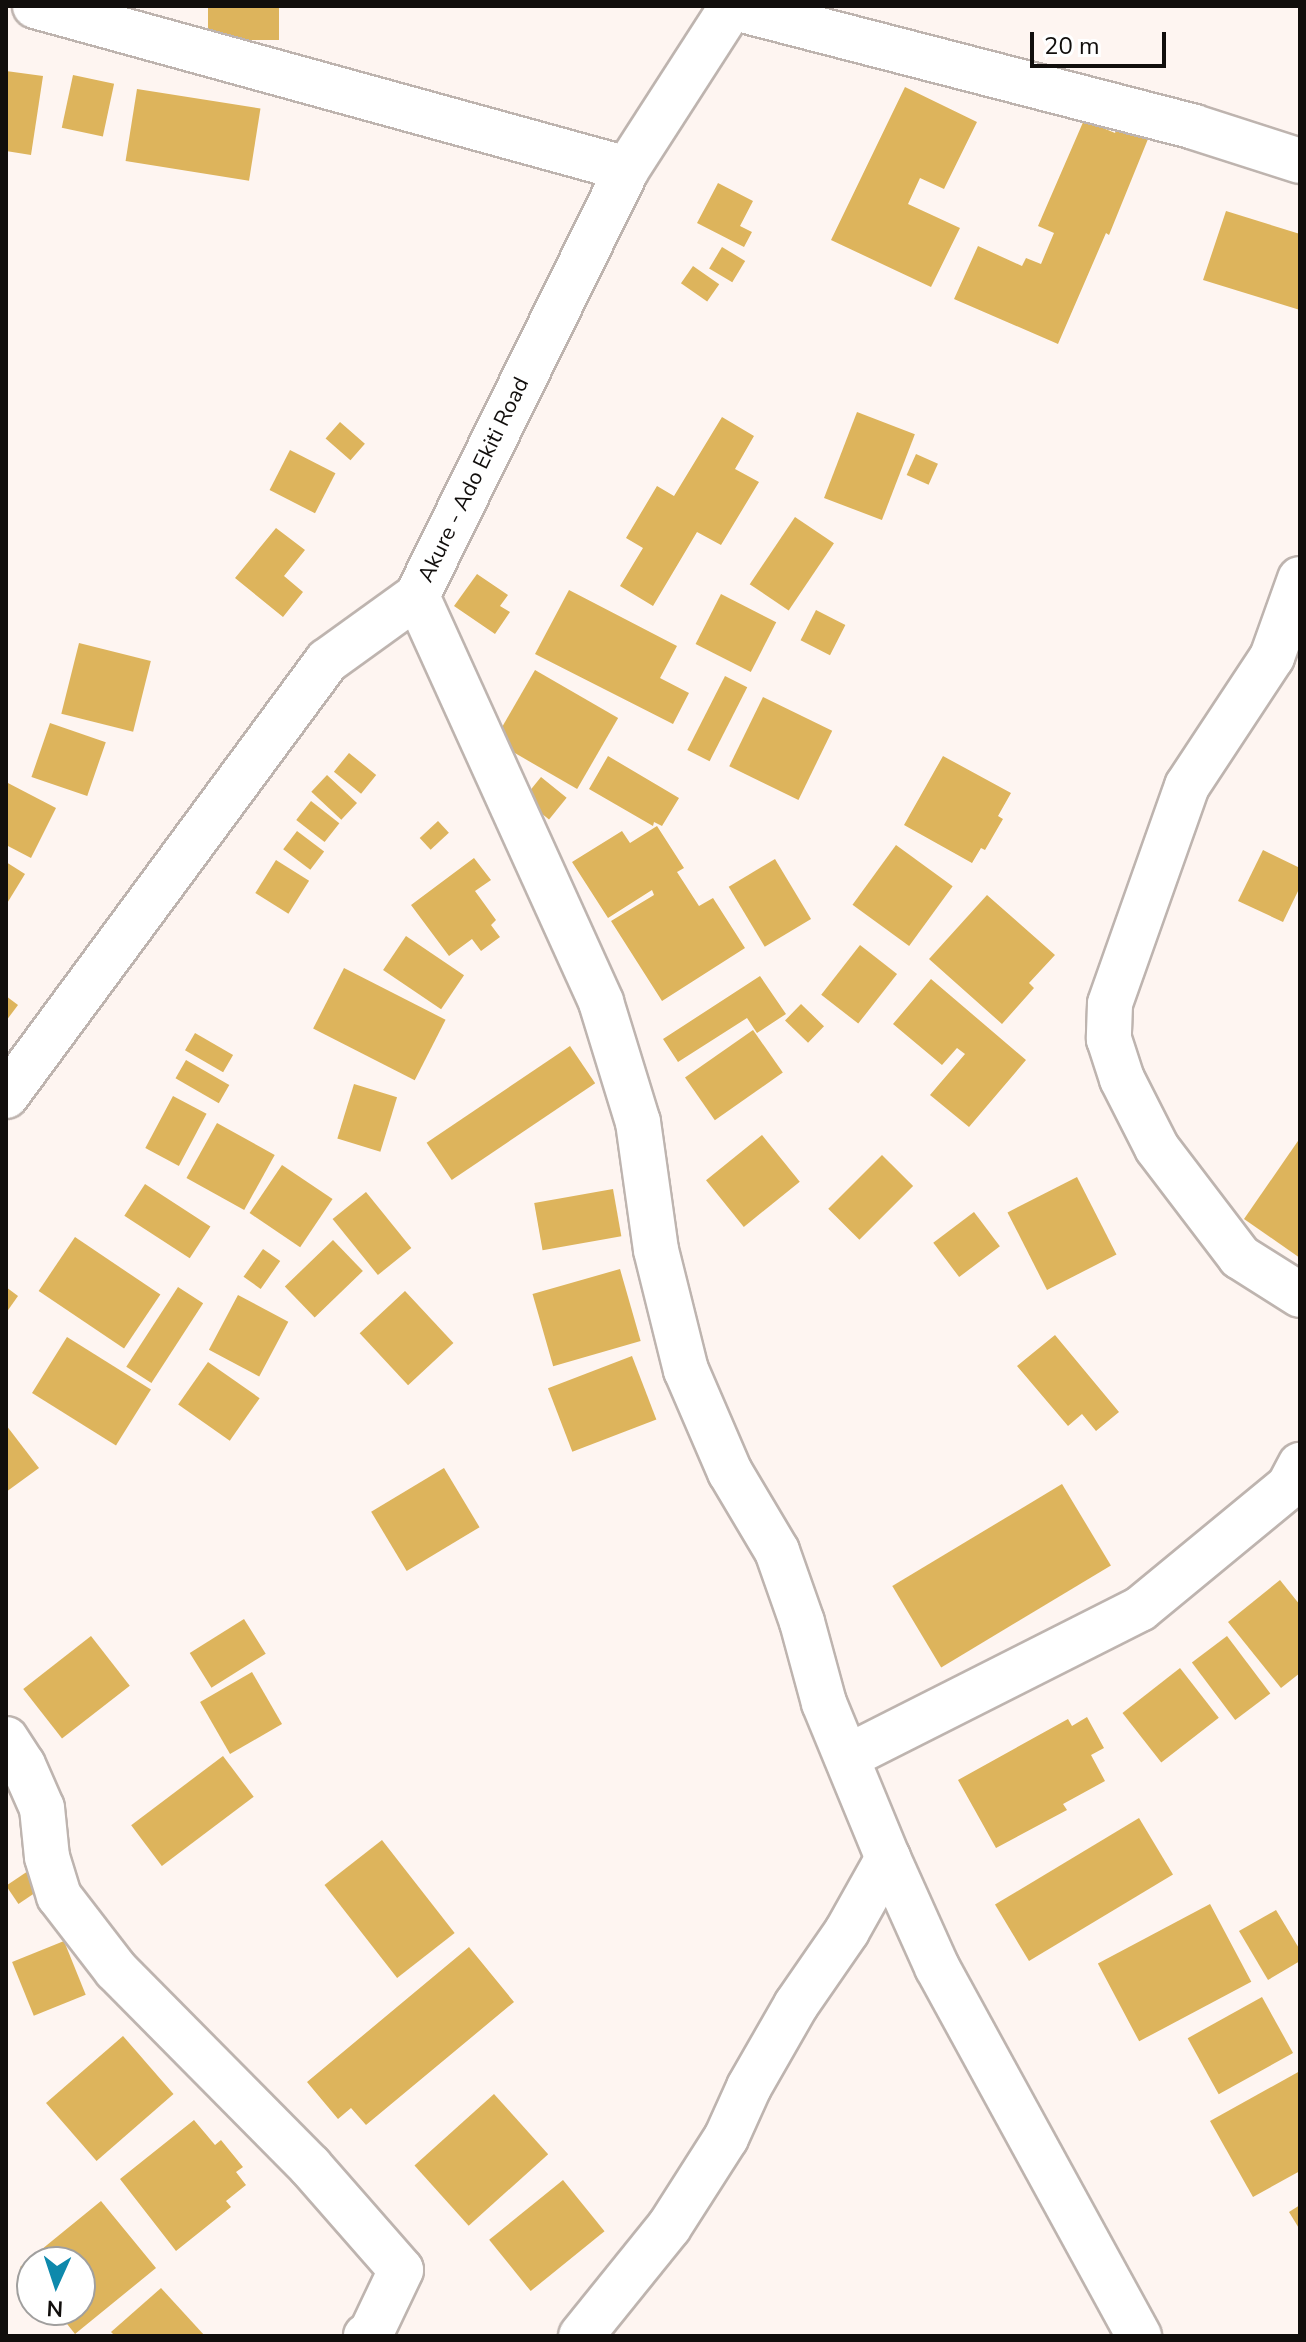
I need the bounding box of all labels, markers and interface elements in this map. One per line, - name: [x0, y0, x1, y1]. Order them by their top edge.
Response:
- scale bar: [1034, 16, 1170, 66]
- text: 20 m: [1044, 30, 1100, 62]
- street label: Akure - Ado Ekiti Road: [413, 373, 535, 587]
- north arrow: [16, 2246, 96, 2326]
- text: N: [46, 2293, 64, 2323]

